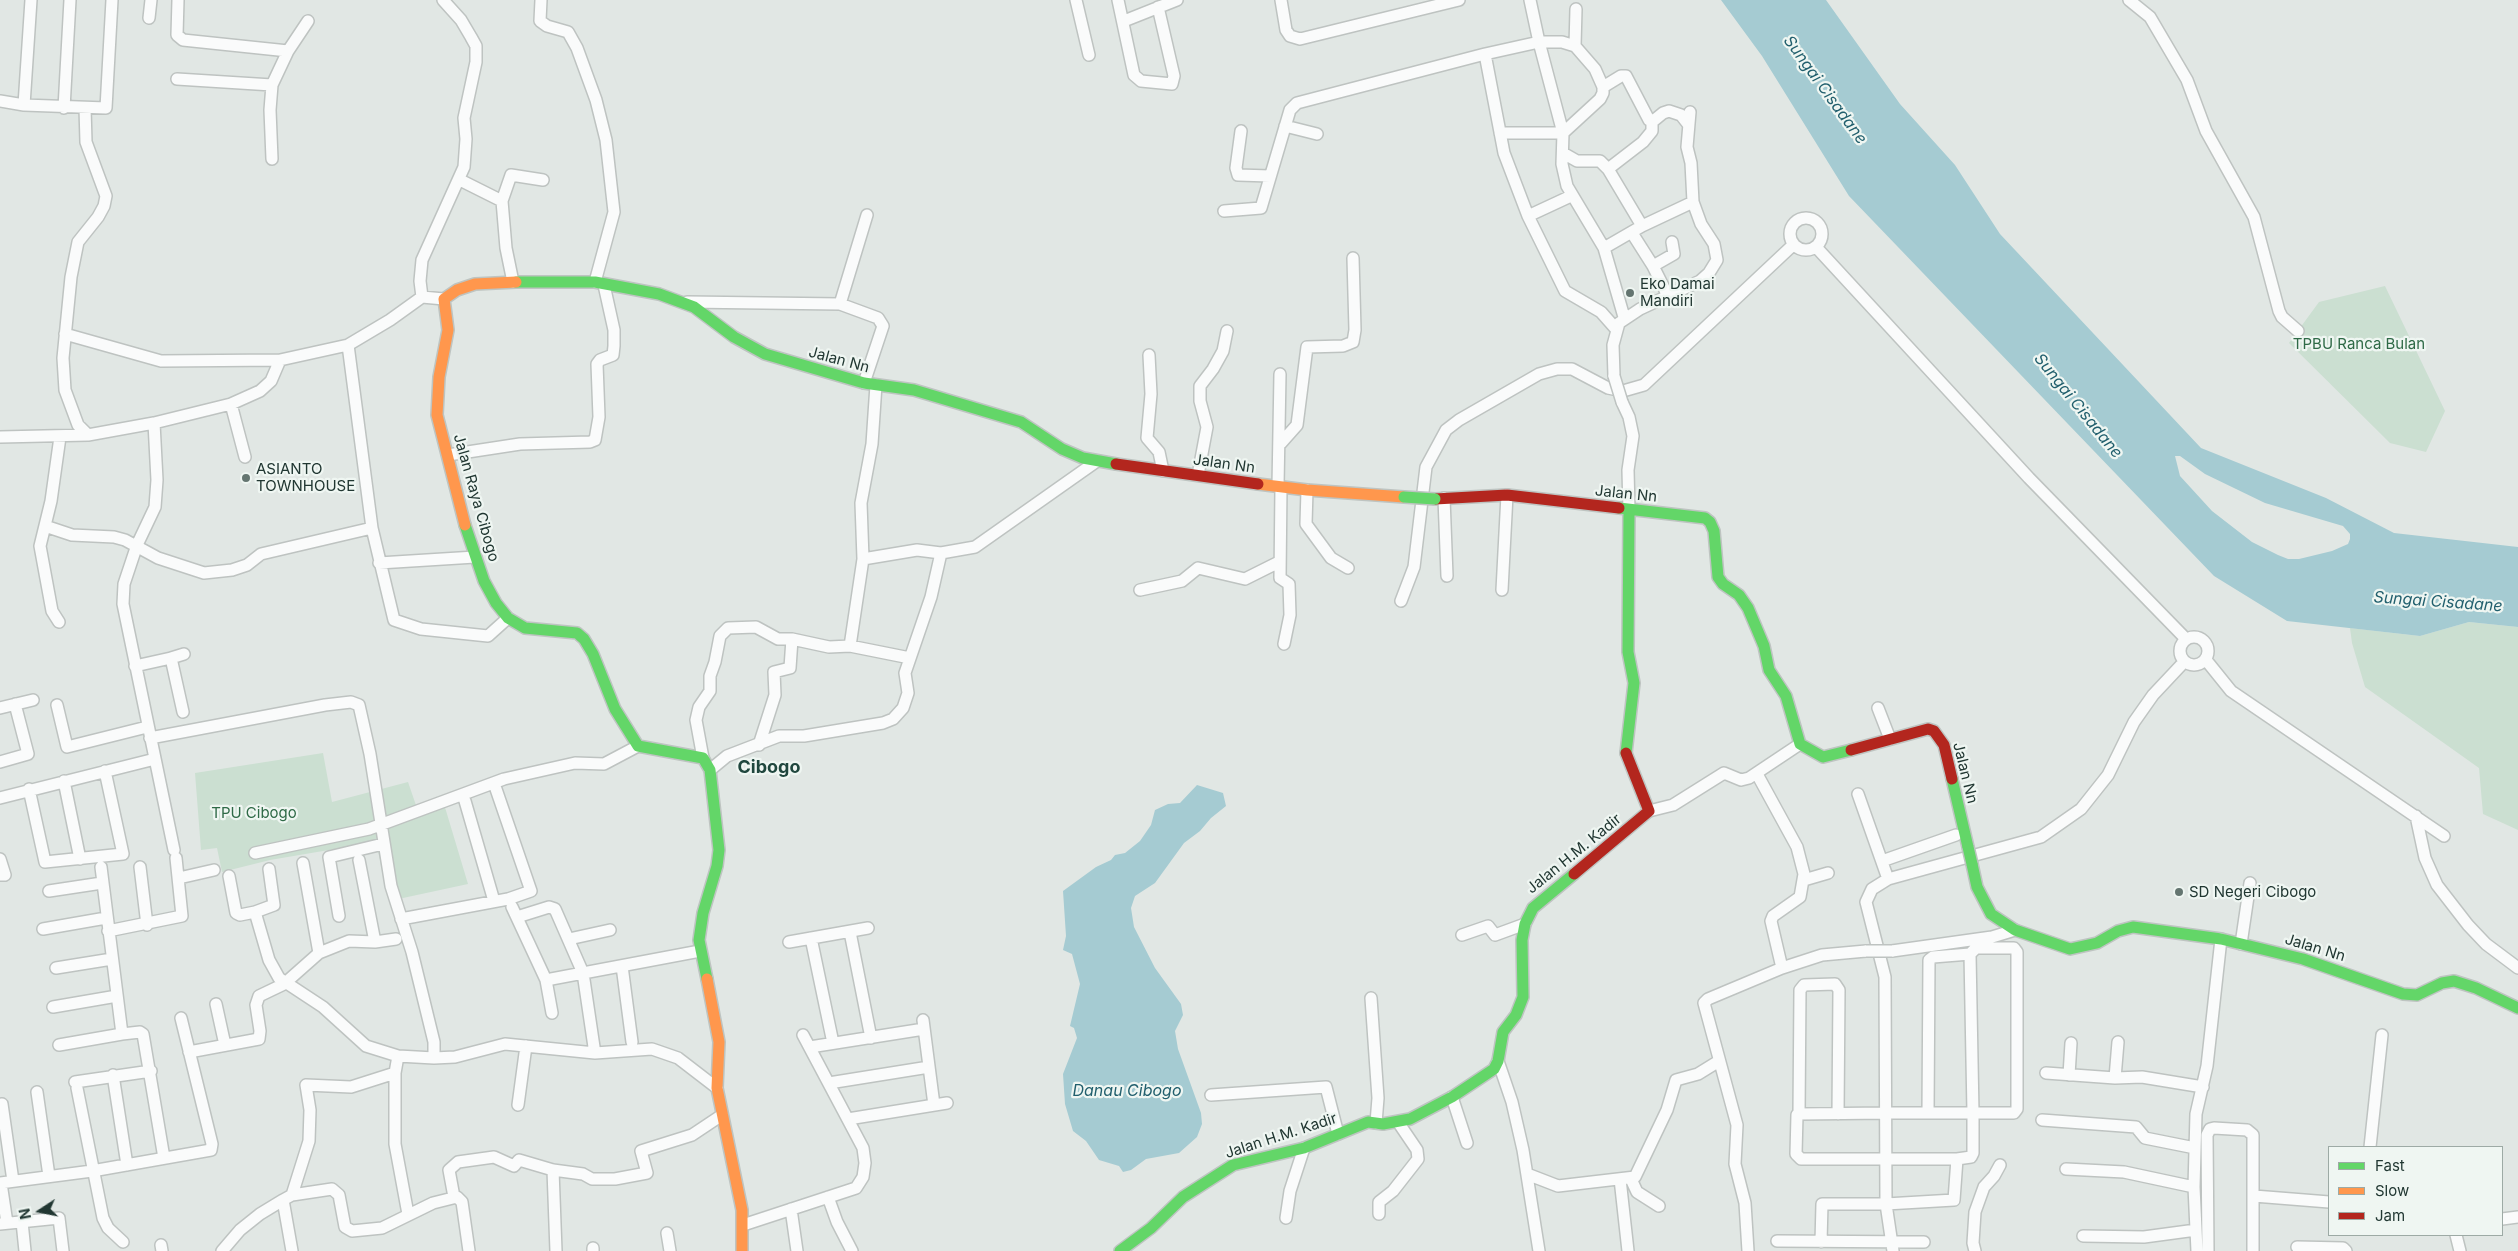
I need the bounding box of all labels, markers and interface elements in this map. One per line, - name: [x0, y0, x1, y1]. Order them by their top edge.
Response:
- water label: Sungai Cisadane: [1779, 32, 1871, 148]
- place label: Eko Damai Mandiri: [1640, 275, 1715, 310]
- marker: Eko Damai Mandiri: [1624, 287, 1636, 299]
- park label: TPBU Ranca Bulan: [2293, 335, 2425, 353]
- street label: Jalan Nn: [807, 343, 871, 377]
- water label: Sungai Cisadane: [2030, 350, 2126, 462]
- street label: Jalan Raya Cibogo: [449, 432, 503, 564]
- street label: Jalan Nn: [1192, 451, 1256, 477]
- place label: ASIANTO TOWNHOUSE: [256, 460, 355, 495]
- marker: ASIANTO TOWNHOUSE: [240, 472, 252, 484]
- street label: Jalan Nn: [1594, 482, 1658, 506]
- water label: Sungai Cisadane: [2373, 588, 2503, 616]
- street label: Jalan Nn: [1949, 741, 1981, 805]
- district label: Cibogo: [738, 757, 800, 779]
- park label: TPU Cibogo: [211, 804, 297, 822]
- street label: Jalan H.M. Kadir: [1523, 810, 1625, 898]
- place label: SD Negeri Cibogo: [2189, 883, 2316, 901]
- marker: SD Negeri Cibogo: [2173, 886, 2185, 898]
- street label: Jalan Nn: [2283, 930, 2347, 966]
- water label: Danau Cibogo: [1073, 1081, 1181, 1101]
- street label: Jalan H.M. Kadir: [1223, 1109, 1339, 1163]
- legend: [2328, 1146, 2503, 1236]
- text: Fast: [2375, 1156, 2405, 1175]
- text: Slow: [2375, 1181, 2409, 1200]
- north arrow: [15, 1186, 65, 1236]
- text: Jam: [2375, 1206, 2405, 1225]
- text: N: [15, 1207, 34, 1221]

